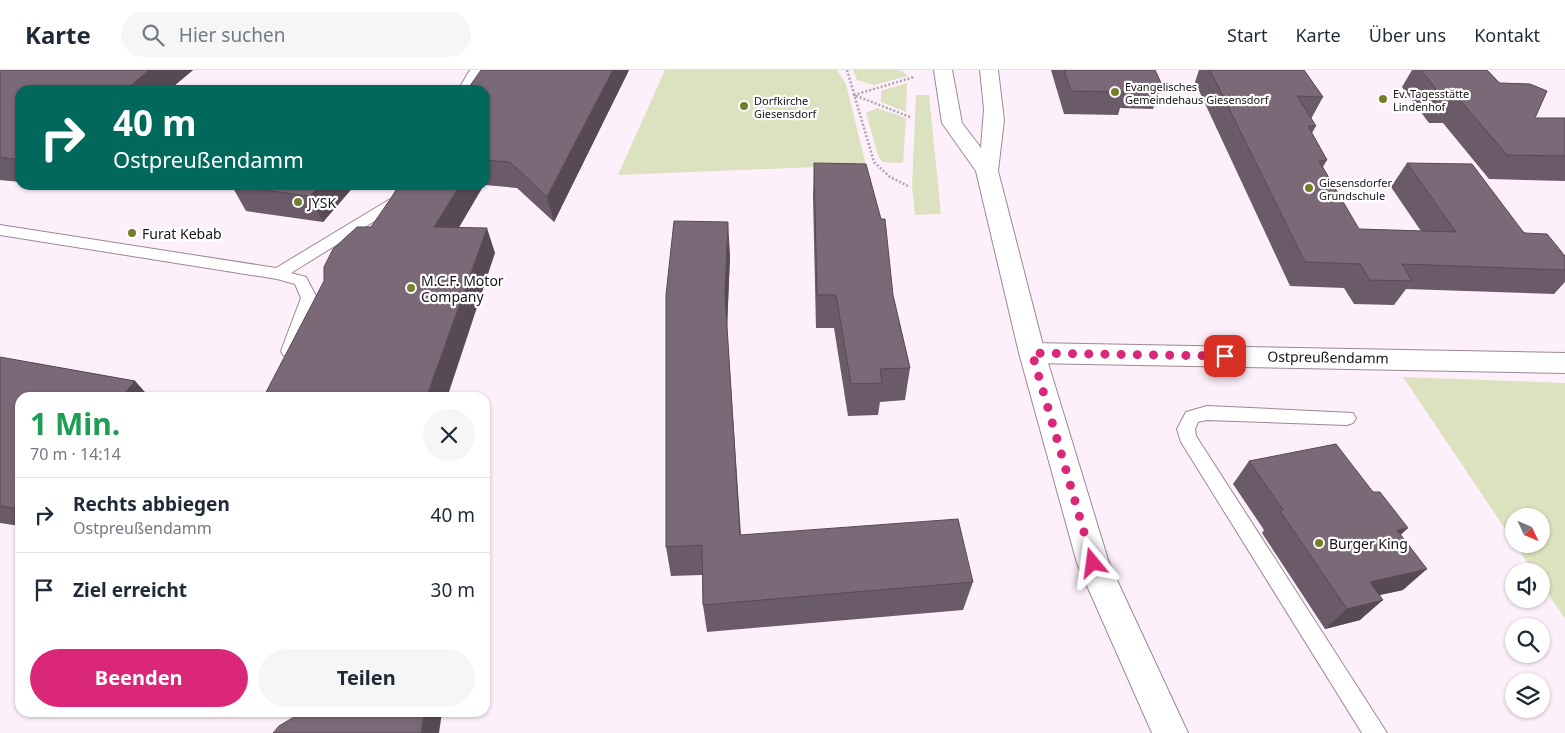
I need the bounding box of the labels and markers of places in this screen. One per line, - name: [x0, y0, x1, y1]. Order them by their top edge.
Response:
- place label: Evangelisches Gemeindehaus Giesensdorf: [1125, 79, 1270, 107]
- marker: Evangelisches Gemeindehaus Giesensdorf: [1109, 86, 1121, 98]
- place label: Ev. Tagesstätte Lindenhof: [1393, 86, 1469, 114]
- place label: Dorfkirche Giesensdorf: [754, 93, 818, 121]
- marker: Ev. Tagesstätte Lindenhof: [1377, 93, 1389, 105]
- marker: Dorfkirche Giesensdorf: [738, 100, 750, 112]
- place label: Giesensdorfer Grundschule: [1319, 175, 1393, 203]
- marker: Giesensdorfer Grundschule: [1303, 182, 1315, 194]
- place label: JYSK: [306, 193, 336, 212]
- marker: JYSK: [292, 196, 304, 208]
- place label: Furat Kebab: [142, 224, 222, 243]
- marker: Furat Kebab: [126, 227, 138, 239]
- place label: M.C.F. Motor Company: [421, 271, 504, 306]
- marker: M.C.F. Motor Company: [405, 282, 417, 294]
- pin: [1204, 335, 1246, 377]
- place label: Burger King: [1329, 534, 1408, 553]
- marker: Burger King: [1313, 537, 1325, 549]

